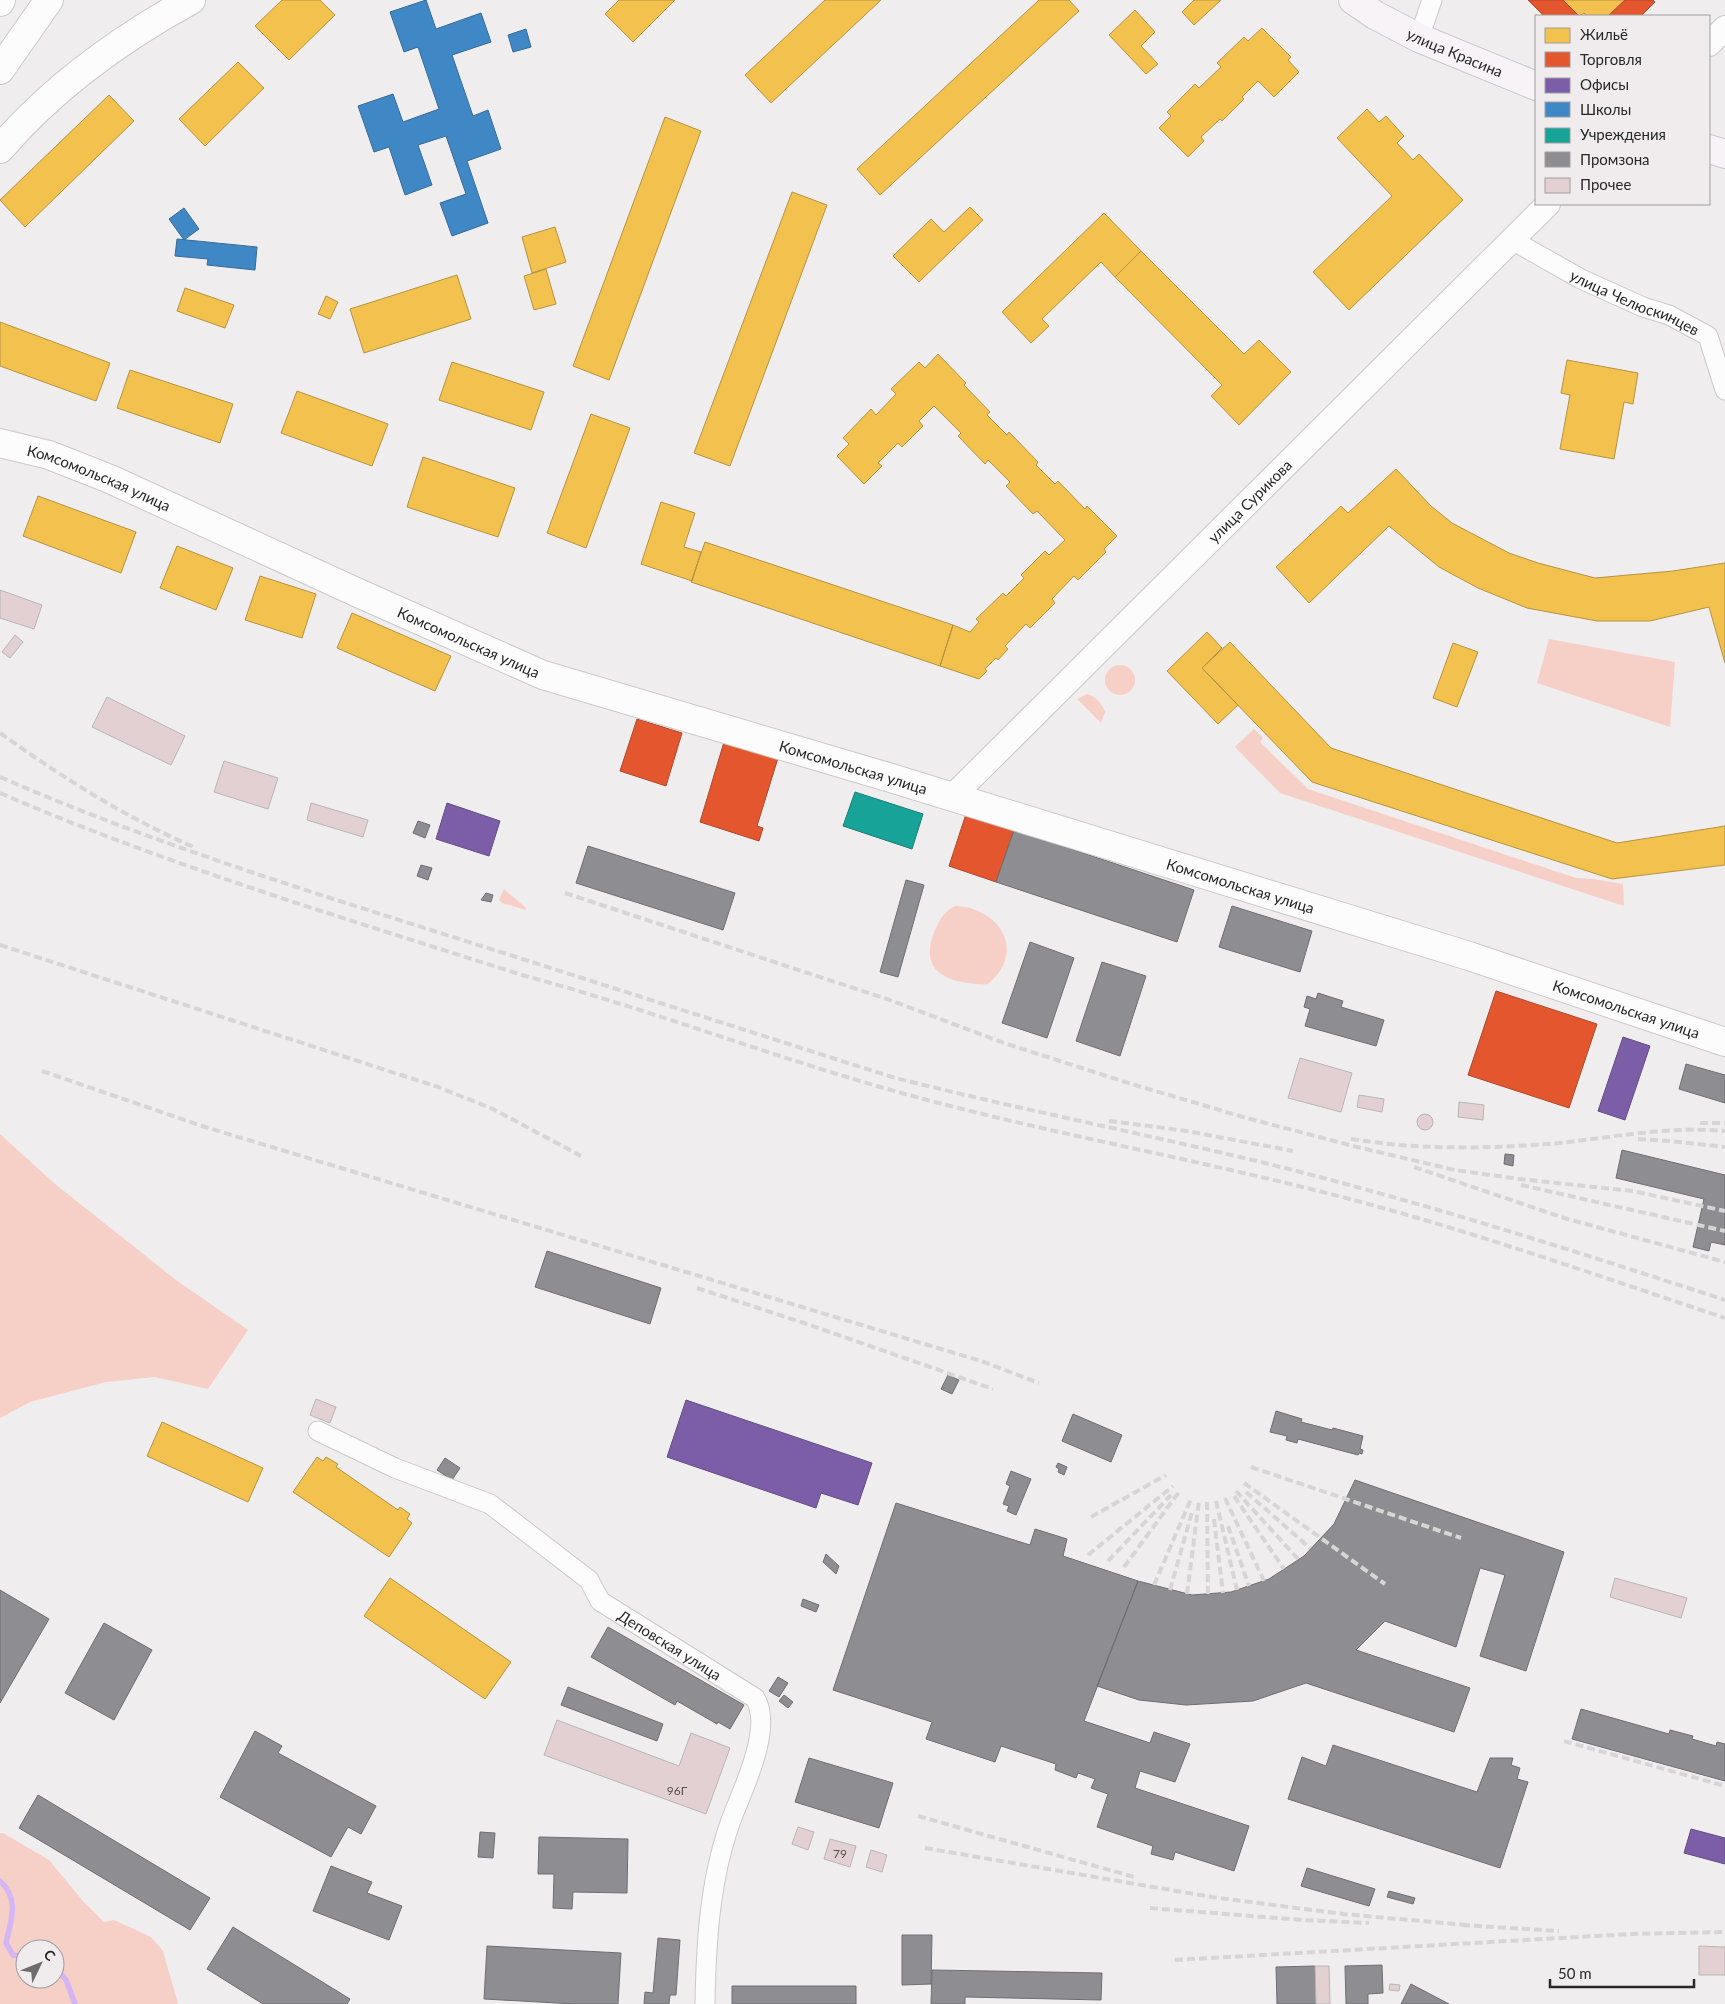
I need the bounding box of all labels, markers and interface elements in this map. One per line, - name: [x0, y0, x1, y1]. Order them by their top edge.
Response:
- legend: [1535, 15, 1710, 205]
- street label: улица Красина: [1404, 24, 1506, 80]
- text: Жильё: [1580, 25, 1628, 43]
- text: Торговля: [1580, 50, 1642, 68]
- text: Офисы: [1580, 75, 1629, 93]
- text: Школы: [1580, 100, 1631, 118]
- text: Учреждения: [1580, 125, 1666, 143]
- text: Промзона: [1580, 150, 1650, 168]
- text: Прочее: [1580, 175, 1631, 193]
- street label: улица Челюскинцев: [1567, 266, 1702, 339]
- street label: Комсомольская улица: [25, 441, 174, 515]
- street label: улица Сурикова: [1204, 455, 1295, 546]
- street label: Комсомольская улица: [395, 603, 543, 681]
- street label: Комсомольская улица: [777, 736, 930, 798]
- street label: Комсомольская улица: [1164, 854, 1317, 917]
- street label: Комсомольская улица: [1551, 976, 1702, 1042]
- street label: Деповская улица: [615, 1606, 725, 1684]
- house number: 96Г: [667, 1783, 688, 1798]
- house number: 79: [833, 1846, 847, 1861]
- north arrow: [15, 1939, 65, 1989]
- text: С: [40, 1946, 60, 1965]
- scale bar: [1550, 1956, 1694, 1988]
- text: 50 m: [1558, 1964, 1592, 1982]

